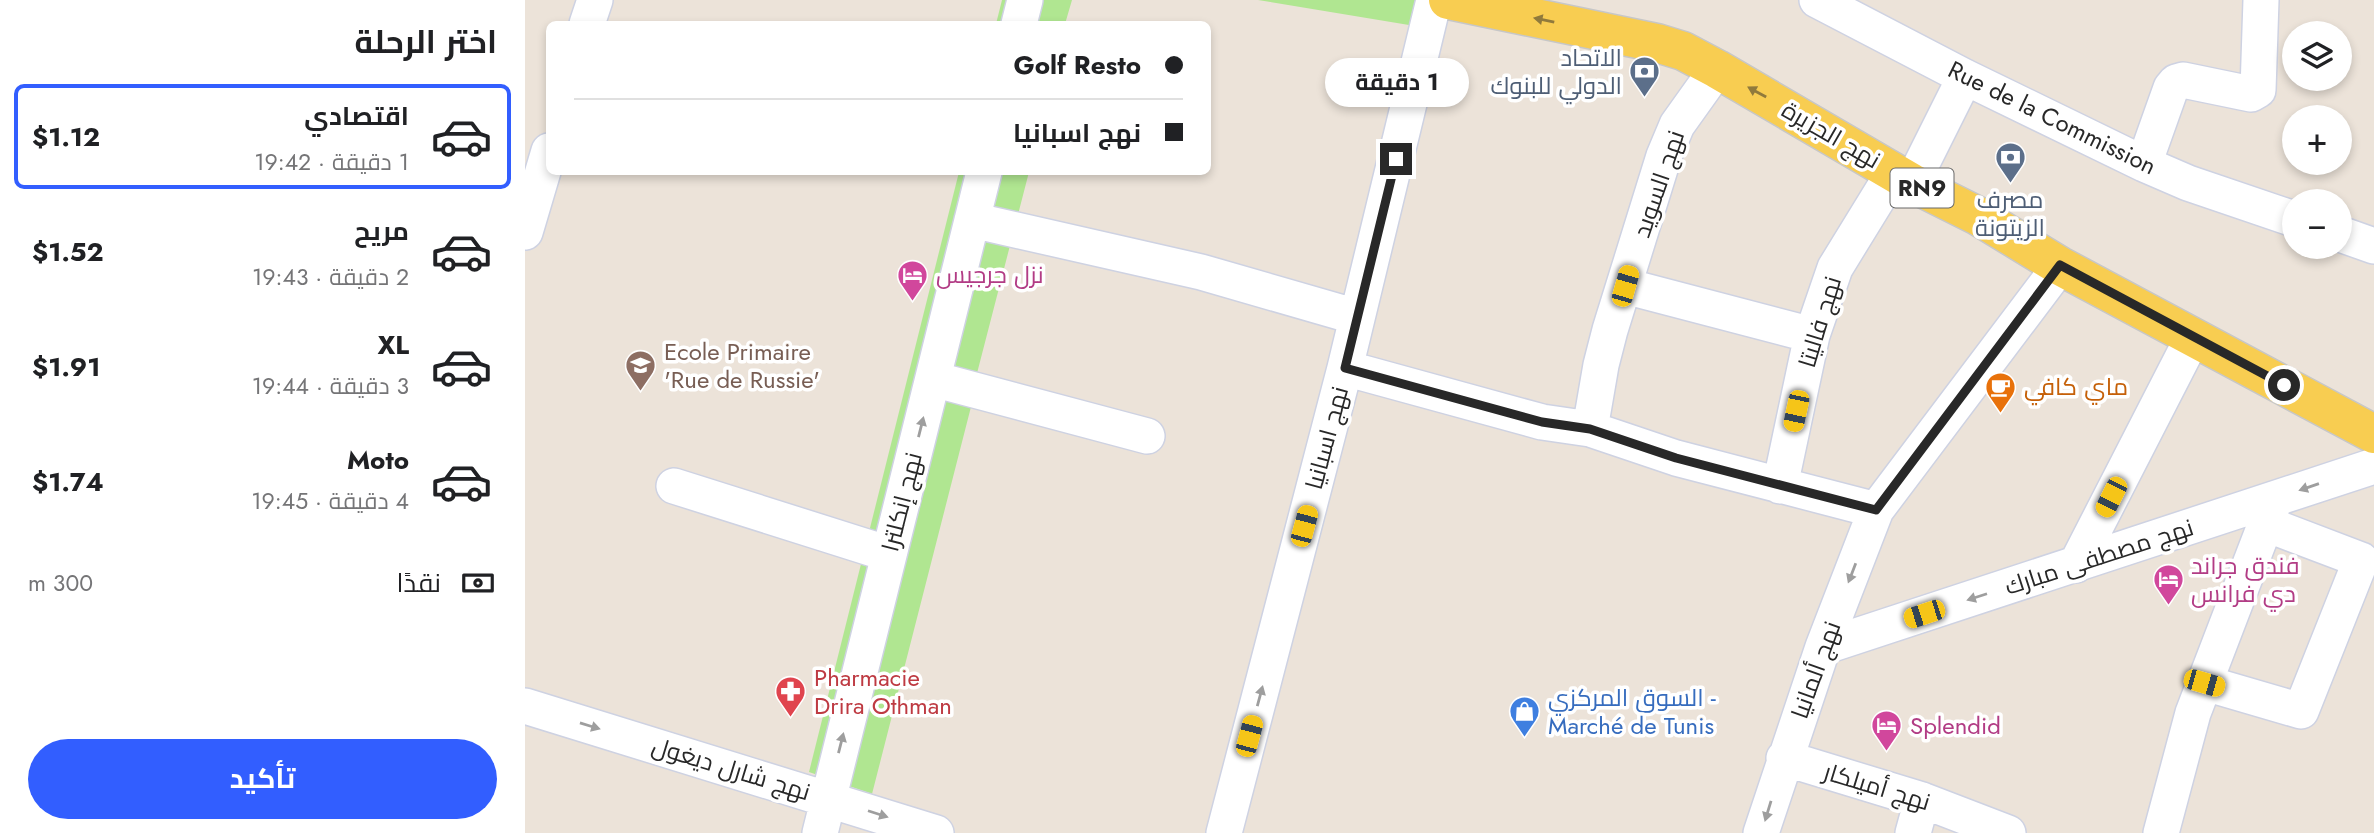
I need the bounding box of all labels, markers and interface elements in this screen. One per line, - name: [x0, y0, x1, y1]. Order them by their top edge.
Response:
- one-way arrow: [1533, 14, 1555, 25]
- text: اختر الرحلة: [354, 19, 497, 65]
- map controls: [2282, 21, 2352, 259]
- button: layers: [2282, 21, 2352, 91]
- place label: الاتحاد الدولي للبنوك: [1491, 40, 1622, 105]
- text: Golf Resto: [1014, 46, 1141, 84]
- street label: Rue de la Commission: [1942, 52, 2162, 183]
- bank icon: الاتحاد الدولي للبنوك: [1628, 55, 1662, 99]
- callout: 1 دقيقة: [1324, 58, 1468, 106]
- text: 1 دقيقة: [1355, 65, 1439, 99]
- one-way arrow: [1748, 86, 1767, 98]
- street label: نهج الجزيرة: [1775, 92, 1887, 177]
- text: اقتصادي: [304, 97, 409, 135]
- icon: car: [430, 105, 493, 168]
- button: +: [2282, 105, 2352, 175]
- text: نهج اسبانيا: [1013, 114, 1141, 152]
- text: $1.12: [32, 118, 100, 156]
- street label: نهج السويد: [1624, 126, 1693, 242]
- bank icon: مصرف الزيتونة: [1993, 141, 2027, 185]
- route end: [1380, 143, 1412, 175]
- text: 1 دقيقة · 19:42: [254, 145, 409, 179]
- road number: RN9: [1891, 168, 1953, 208]
- place label: مصرف الزيتونة: [1975, 182, 2045, 245]
- button: −: [2282, 189, 2352, 259]
- text: مريح: [354, 212, 409, 250]
- icon: car: [430, 220, 493, 283]
- text: $1.52: [32, 233, 104, 271]
- place label: نزل جرجيس: [936, 257, 1044, 292]
- hotel icon: نزل جرجيس: [896, 258, 930, 302]
- text: 2 دقيقة · 19:43: [252, 260, 409, 294]
- car: [1610, 263, 1641, 309]
- street label: نهج فاليتا: [1789, 272, 1850, 372]
- text: XL: [377, 326, 409, 364]
- place label: Ecole Primaire 'Rue de Russie': [664, 334, 820, 397]
- icon: car: [430, 335, 493, 398]
- text: $1.91: [32, 348, 100, 386]
- school or university icon: Ecole Primaire 'Rue de Russie': [624, 349, 658, 393]
- text: 3 دقيقة · 19:44: [252, 369, 409, 403]
- place label: ماي كافي: [2024, 369, 2128, 406]
- route start: [2268, 369, 2300, 401]
- cafe icon: ماي كافي: [1984, 370, 2018, 414]
- street label: نهج اسبانيا: [1296, 382, 1357, 493]
- car: [1782, 388, 1811, 434]
- one-way arrow: [916, 416, 927, 438]
- text: Moto: [347, 441, 409, 479]
- street label: نهج إنكلترا: [872, 449, 931, 555]
- icon: car: [430, 450, 493, 513]
- text: $1.74: [32, 463, 104, 501]
- car: [2093, 474, 2130, 520]
- one-way arrow: [2299, 482, 2320, 493]
- text: 4 دقيقة · 19:45: [251, 484, 409, 518]
- car: [1289, 503, 1320, 549]
- street label: نهج مصطفى مبارك: [2000, 509, 2198, 604]
- place label: فندق جراند دي فرانس: [2191, 548, 2300, 612]
- one-way arrow: [1846, 563, 1857, 584]
- hotel icon: فندق جراند دي فرانس: [2151, 563, 2185, 607]
- text: نقدًا: [397, 564, 441, 602]
- icon: cash: [459, 564, 497, 602]
- text: 300 m: [28, 566, 93, 600]
- one-way arrow: [1966, 592, 1987, 603]
- car: [1901, 598, 1948, 630]
- street label: نهج ألمانيا: [1782, 616, 1849, 723]
- place label: Pharmacie Drira Othman: [814, 660, 952, 723]
- car: [2181, 667, 2228, 699]
- pharmacy icon: Pharmacie Drira Othman: [774, 675, 808, 719]
- place label: السوق المركزي - Marché de Tunis: [1548, 680, 1716, 743]
- one-way arrow: [1255, 685, 1266, 707]
- shop icon: السوق المركزي - Marché de Tunis: [1508, 695, 1542, 739]
- place label: Splendid: [1910, 708, 2001, 743]
- hotel icon: Splendid: [1870, 709, 1904, 753]
- car: [1234, 713, 1265, 759]
- one-way arrow: [580, 721, 601, 731]
- street label: نهج شارل ديغول: [648, 728, 815, 809]
- one-way arrow: [836, 732, 847, 754]
- button: تأكيد: [28, 739, 497, 819]
- street label: نهج أميلكار: [1818, 753, 1935, 819]
- one-way arrow: [1762, 801, 1773, 822]
- one-way arrow: [867, 810, 888, 820]

